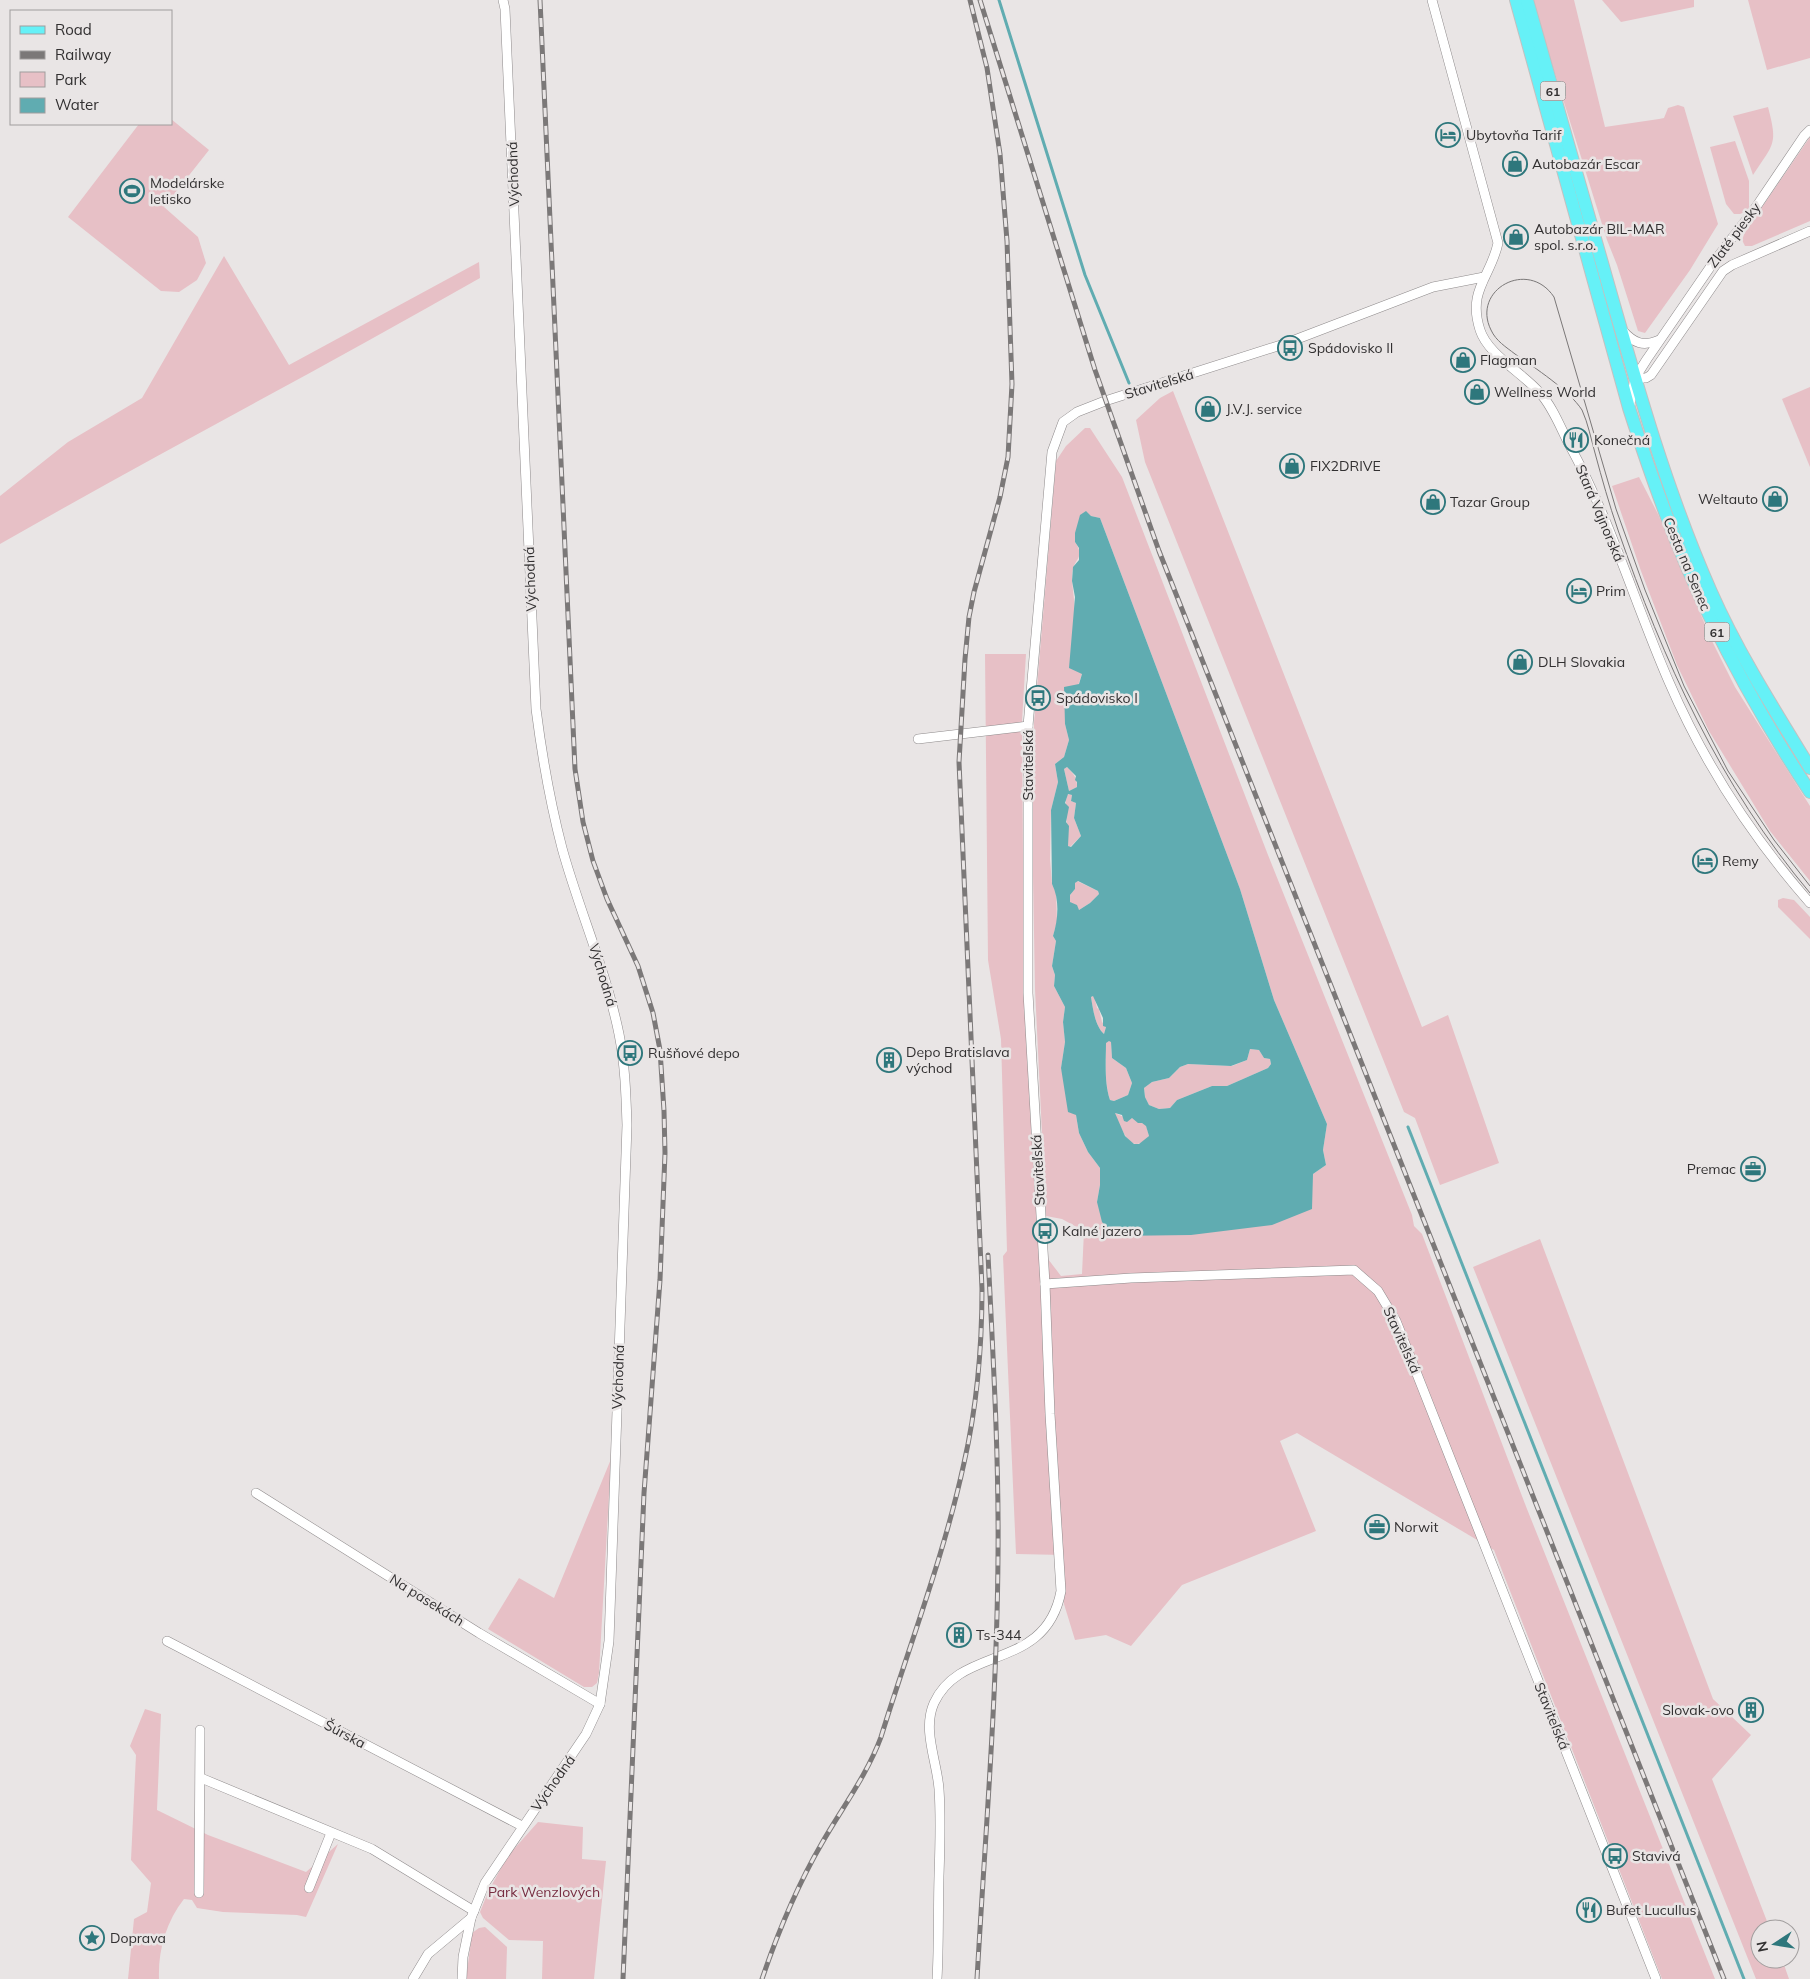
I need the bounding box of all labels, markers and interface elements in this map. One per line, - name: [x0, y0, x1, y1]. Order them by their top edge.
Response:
- legend: [10, 10, 172, 125]
- text: Road: [55, 20, 92, 39]
- text: Railway: [55, 45, 111, 64]
- text: Park: [55, 70, 87, 89]
- road number: 61: [1540, 82, 1566, 100]
- text: Water: [55, 95, 99, 114]
- hotel icon: Ubytovňa Tarif: [1435, 122, 1461, 148]
- place label: Ubytovňa Tarif: [1466, 126, 1562, 144]
- street label: Východná: [503, 141, 523, 207]
- shop icon: Autobazár Escar: [1502, 151, 1528, 177]
- place label: Autobazár Escar: [1532, 155, 1641, 173]
- place label: Modelárske letisko: [150, 174, 224, 208]
- sports icon: Modelárske letisko: [119, 178, 145, 204]
- street label: Zlaté piesky: [1704, 198, 1765, 271]
- place label: Autobazár BIL-MAR spol. s.r.o.: [1534, 220, 1665, 254]
- shop icon: Autobazár BIL-MAR spol. s.r.o.: [1503, 224, 1529, 250]
- bus stop icon: Spádovisko II: [1277, 335, 1303, 361]
- place label: Spádovisko II: [1308, 339, 1393, 357]
- shop icon: Flagman: [1450, 347, 1476, 373]
- place label: Flagman: [1480, 351, 1537, 369]
- street label: Staviteľská: [1122, 365, 1196, 403]
- shop icon: Wellness World: [1464, 379, 1490, 405]
- place label: Wellness World: [1494, 383, 1596, 401]
- shop icon: J.V.J. service: [1195, 396, 1221, 422]
- place label: J.V.J. service: [1226, 400, 1302, 418]
- restaurant icon: Konečná: [1563, 427, 1589, 453]
- place label: Konečná: [1594, 431, 1650, 449]
- shop icon: FIX2DRIVE: [1279, 453, 1305, 479]
- place label: FIX2DRIVE: [1310, 457, 1381, 475]
- street label: Stará Vajnorská: [1571, 462, 1629, 564]
- shop icon: Weltauto: [1762, 486, 1788, 512]
- shop icon: Tazar Group: [1420, 489, 1446, 515]
- place label: Weltauto: [1698, 490, 1758, 508]
- place label: Tazar Group: [1450, 493, 1530, 511]
- street label: Cesta na Senec: [1659, 515, 1715, 614]
- street label: Východná: [520, 546, 540, 612]
- hotel icon: Prim: [1566, 578, 1592, 604]
- place label: Prim: [1596, 582, 1626, 600]
- road number: 61: [1704, 622, 1730, 642]
- shop icon: DLH Slovakia: [1507, 649, 1533, 675]
- place label: DLH Slovakia: [1538, 653, 1625, 671]
- bus stop icon: Spádovisko I: [1025, 685, 1051, 711]
- place label: Spádovisko I: [1056, 689, 1138, 707]
- street label: Staviteľská: [1019, 729, 1037, 801]
- hotel icon: Remy: [1692, 848, 1718, 874]
- place label: Remy: [1722, 852, 1759, 870]
- street label: Východná: [585, 941, 621, 1009]
- bus stop icon: Rušňové depo: [617, 1040, 643, 1066]
- place label: Depo Bratislava východ: [906, 1043, 1010, 1077]
- place label: Rušňové depo: [648, 1044, 740, 1062]
- building icon: Depo Bratislava východ: [876, 1047, 902, 1073]
- street label: Staviteľská: [1027, 1134, 1049, 1206]
- office icon: Premac: [1740, 1156, 1766, 1182]
- place label: Premac: [1687, 1160, 1736, 1178]
- bus stop icon: Kalné jazero: [1032, 1218, 1058, 1244]
- place label: Kalné jazero: [1062, 1222, 1142, 1240]
- street label: Staviteľská: [1379, 1304, 1425, 1376]
- street label: Východná: [608, 1344, 628, 1410]
- office icon: Norwit: [1364, 1514, 1390, 1540]
- place label: Norwit: [1394, 1518, 1438, 1536]
- street label: Na pasekách: [386, 1570, 468, 1630]
- building icon: Ts-344: [946, 1622, 972, 1648]
- place label: Ts-344: [976, 1626, 1022, 1644]
- street label: Staviteľská: [1530, 1680, 1574, 1752]
- building icon: Slovak-ovo: [1738, 1697, 1764, 1723]
- place label: Slovak-ovo: [1662, 1701, 1734, 1719]
- street label: Šúrska: [321, 1716, 369, 1752]
- street label: Východná: [527, 1751, 579, 1815]
- bus stop icon: Stavivá: [1602, 1843, 1628, 1869]
- place label: Stavivá: [1632, 1847, 1681, 1865]
- park label: Park Wenzlových: [488, 1883, 600, 1901]
- restaurant icon: Bufet Lucullus: [1576, 1897, 1602, 1923]
- place label: Bufet Lucullus: [1606, 1901, 1697, 1919]
- north arrow: [1750, 1919, 1800, 1969]
- place icon: Doprava: [79, 1925, 105, 1951]
- place label: Doprava: [110, 1929, 166, 1947]
- text: N: [1752, 1940, 1772, 1954]

